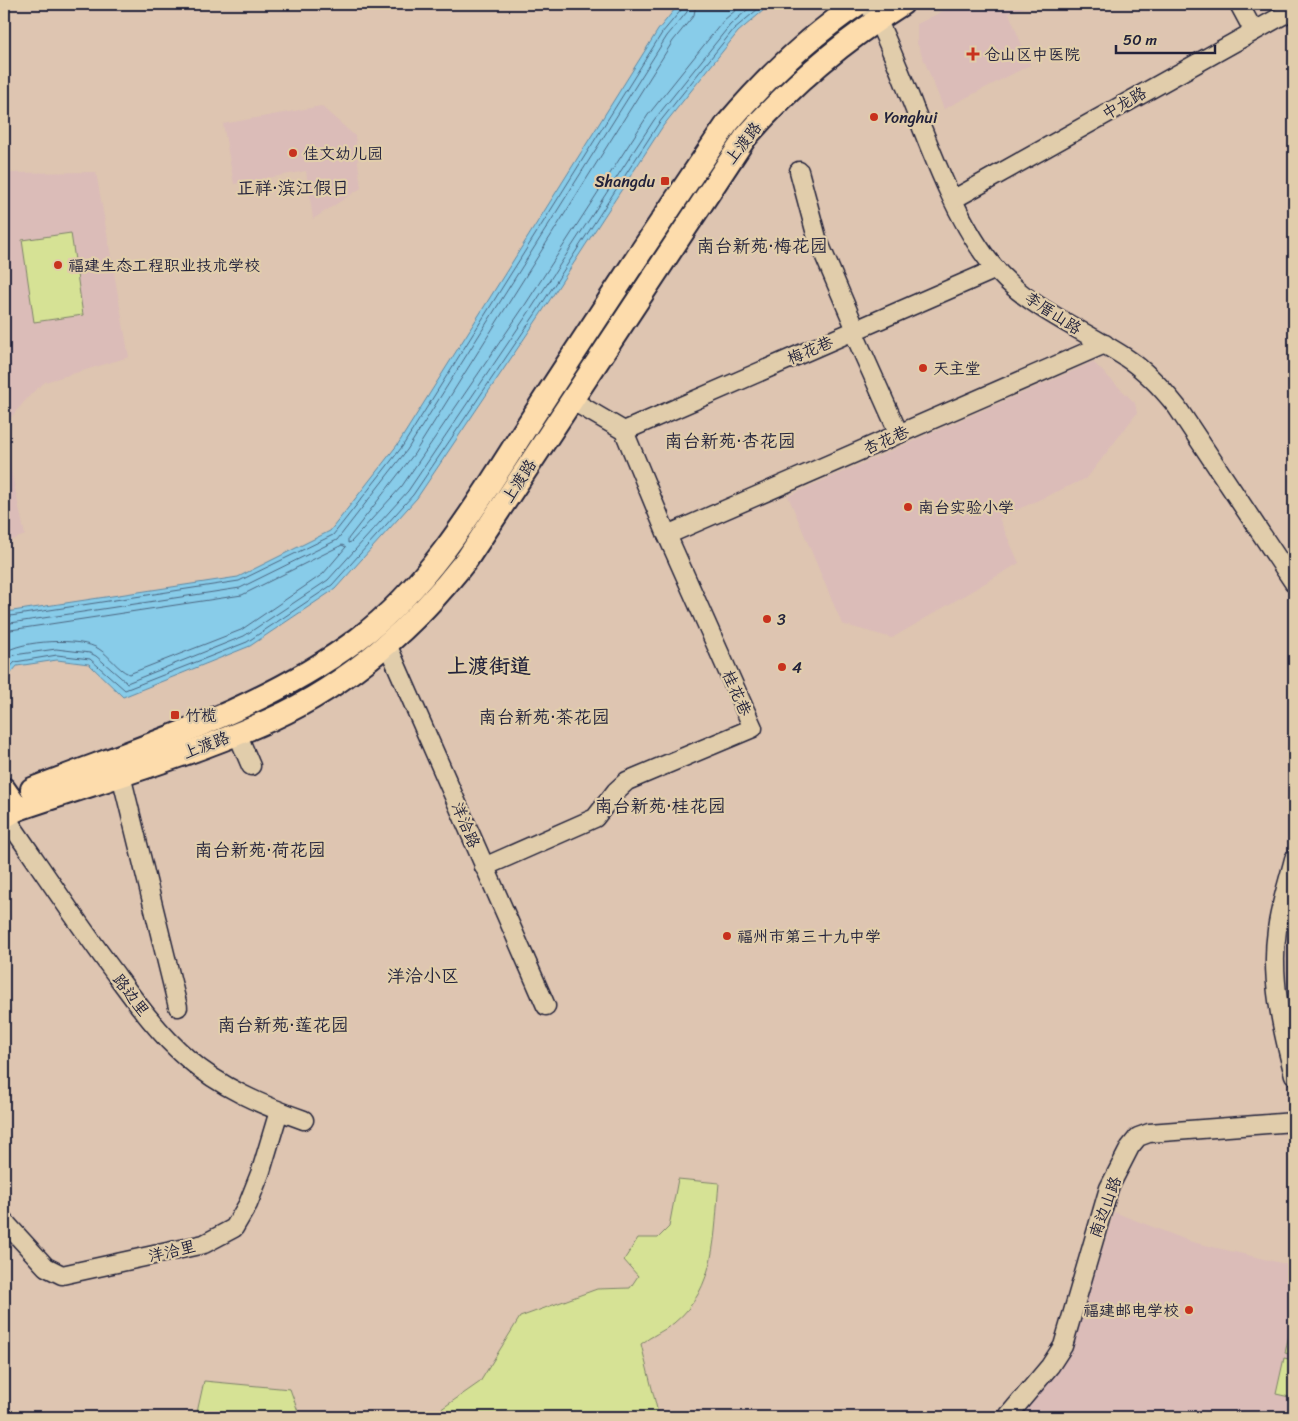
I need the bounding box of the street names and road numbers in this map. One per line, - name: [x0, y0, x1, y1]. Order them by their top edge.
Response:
- street label: 中龙路: [1096, 78, 1152, 128]
- street label: 上渡路: [717, 115, 769, 171]
- street label: 李厝山路: [1018, 283, 1088, 343]
- street label: 梅花巷: [782, 327, 838, 373]
- street label: 杏花巷: [858, 417, 914, 463]
- street label: 上渡路: [494, 453, 544, 509]
- street label: 桂花巷: [714, 665, 760, 721]
- street label: 上渡路: [178, 723, 234, 767]
- street label: 洋洽路: [443, 797, 489, 853]
- street label: 路边里: [105, 967, 157, 1023]
- street label: 南边山路: [1080, 1172, 1130, 1242]
- street label: 洋洽里: [145, 1231, 199, 1271]

